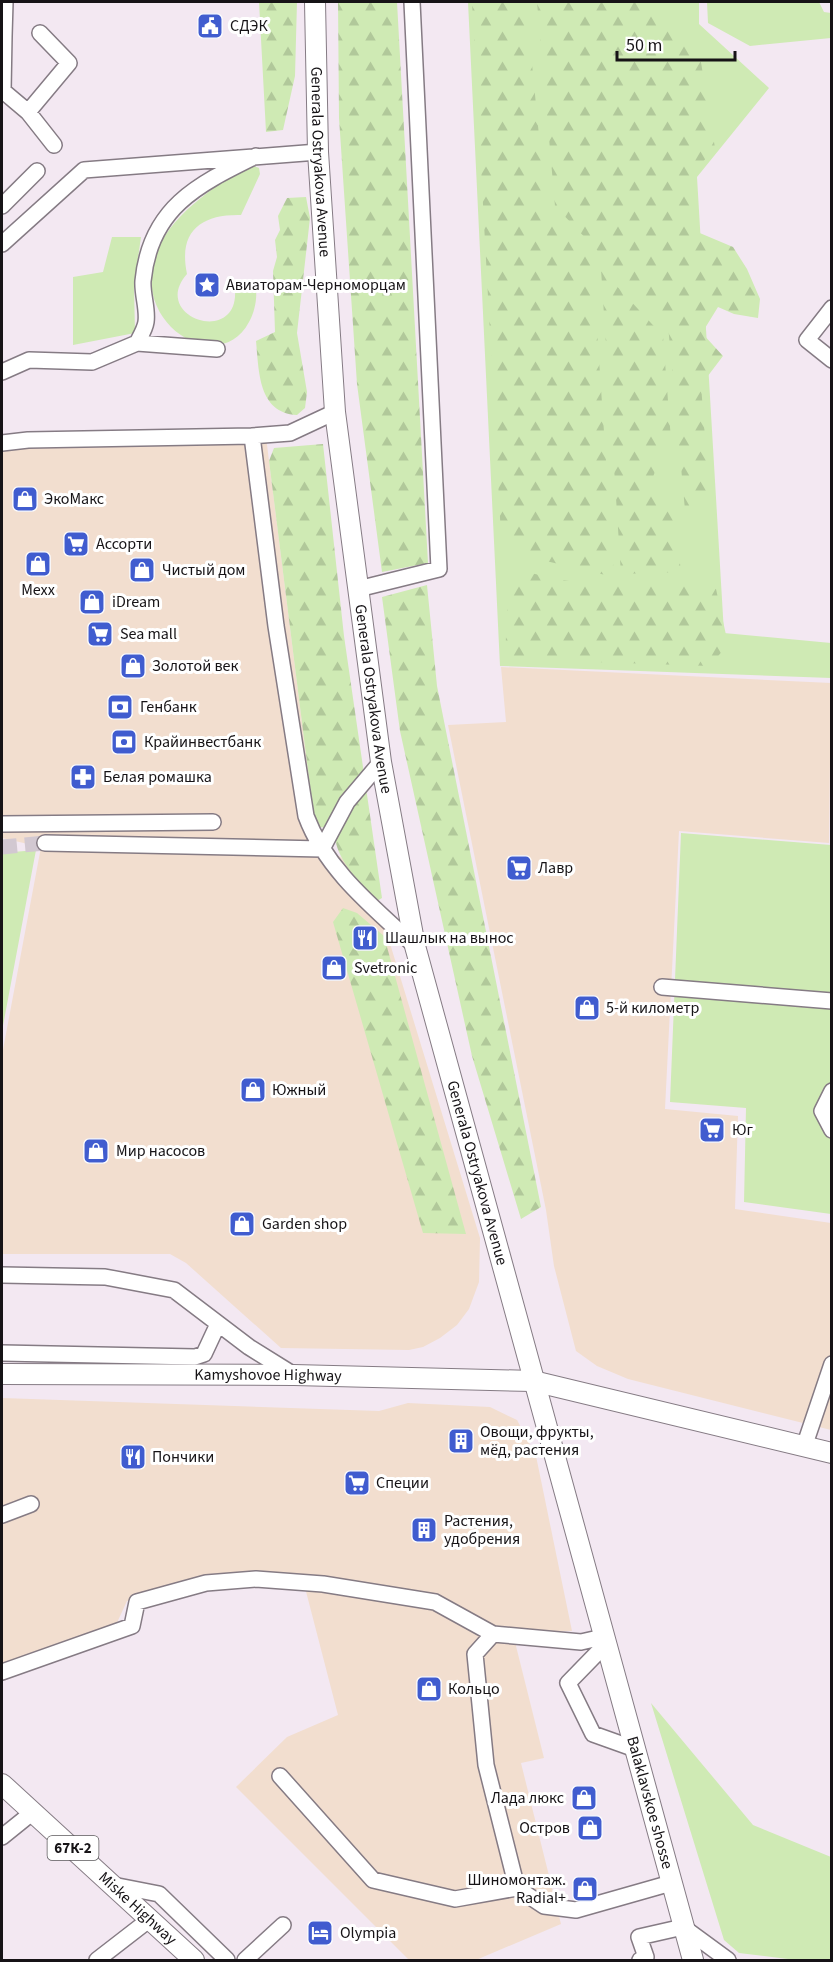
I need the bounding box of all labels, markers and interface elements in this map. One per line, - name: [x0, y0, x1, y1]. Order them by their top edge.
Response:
- public building icon: СДЭК: [195, 11, 225, 41]
- place label: СДЭК: [230, 15, 268, 37]
- scale bar: [617, 24, 736, 62]
- text: 50 m: [626, 33, 662, 58]
- street label: Generala Ostryakova Avenue: [305, 66, 336, 258]
- place icon: Авиаторам-Черноморцам: [192, 270, 222, 300]
- place label: Авиаторам-Черноморцам: [226, 274, 406, 296]
- shop icon: ЭкоМакс: [10, 484, 40, 514]
- place label: ЭкоМакс: [44, 488, 104, 510]
- supermarket icon: Ассорти: [61, 529, 91, 559]
- place label: Ассорти: [96, 533, 152, 555]
- shop icon: Mexx: [23, 549, 53, 579]
- shop icon: Чистый дом: [127, 555, 157, 585]
- place label: Чистый дом: [162, 559, 245, 581]
- place label: Mexx: [21, 579, 55, 601]
- shop icon: iDream: [77, 587, 107, 617]
- place label: iDream: [112, 591, 160, 613]
- street label: Generala Ostryakova Avenue: [349, 603, 398, 795]
- supermarket icon: Sea mall: [85, 619, 115, 649]
- place label: Sea mall: [120, 623, 177, 645]
- shop icon: Золотой век: [118, 651, 148, 681]
- place label: Золотой век: [152, 655, 238, 677]
- bank icon: Генбанк: [105, 692, 135, 722]
- place label: Генбанк: [140, 696, 197, 718]
- bank icon: Крайинвестбанк: [109, 727, 139, 757]
- place label: Крайинвестбанк: [144, 731, 261, 753]
- pharmacy icon: Белая ромашка: [68, 762, 98, 792]
- place label: Белая ромашка: [103, 766, 212, 788]
- supermarket icon: Лавр: [504, 853, 534, 883]
- place label: Лавр: [538, 857, 573, 879]
- restaurant icon: Шашлык на вынос: [350, 923, 380, 953]
- place label: Шашлык на вынос: [385, 927, 514, 949]
- shop icon: Svetronic: [319, 953, 349, 983]
- place label: Svetronic: [354, 957, 417, 979]
- shop icon: 5-й километр: [572, 993, 602, 1023]
- place label: 5-й километр: [606, 997, 700, 1019]
- shop icon: Южный: [238, 1075, 268, 1105]
- street label: Generala Ostryakova Avenue: [441, 1078, 513, 1268]
- place label: Южный: [272, 1079, 326, 1101]
- supermarket icon: Юг: [697, 1115, 727, 1145]
- place label: Юг: [732, 1119, 754, 1141]
- shop icon: Мир насосов: [81, 1136, 111, 1166]
- place label: Мир насосов: [116, 1140, 205, 1162]
- shop icon: Garden shop: [227, 1209, 257, 1239]
- place label: Garden shop: [262, 1213, 347, 1235]
- street label: Kamyshovoe Highway: [194, 1364, 343, 1387]
- place label: Овощи, фрукты, мёд, растения: [480, 1421, 594, 1461]
- building icon: Овощи, фрукты, мёд, растения: [446, 1426, 476, 1456]
- restaurant icon: Пончики: [118, 1442, 148, 1472]
- place label: Пончики: [152, 1446, 214, 1468]
- supermarket icon: Специи: [342, 1468, 372, 1498]
- place label: Специи: [376, 1472, 429, 1494]
- place label: Растения, удобрения: [444, 1510, 520, 1550]
- building icon: Растения, удобрения: [409, 1515, 439, 1545]
- shop icon: Кольцо: [414, 1674, 444, 1704]
- place label: Кольцо: [448, 1678, 500, 1700]
- street label: Balaklavskoe shosse: [621, 1734, 679, 1872]
- shop icon: Лада люкс: [569, 1783, 599, 1813]
- place label: Лада люкс: [491, 1787, 564, 1809]
- shop icon: Остров: [575, 1813, 605, 1843]
- place label: Остров: [519, 1817, 570, 1839]
- road number: 67К-2: [48, 1836, 98, 1860]
- street label: Miske Highway: [94, 1867, 182, 1950]
- place label: Шиномонтаж. Radial+: [467, 1869, 566, 1909]
- shop icon: Шиномонтаж. Radial+: [570, 1874, 600, 1904]
- hotel icon: Olympia: [305, 1918, 335, 1948]
- place label: Olympia: [340, 1922, 396, 1944]

